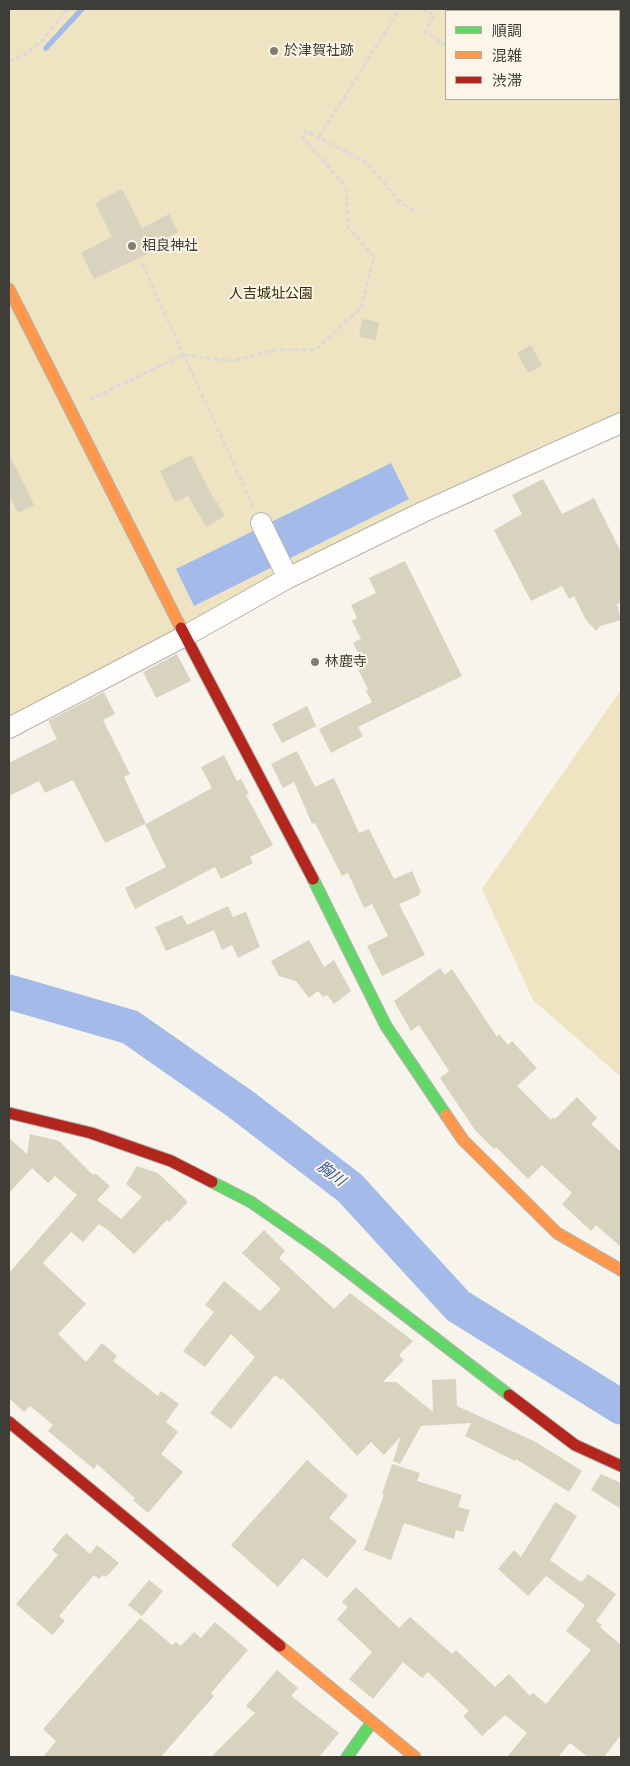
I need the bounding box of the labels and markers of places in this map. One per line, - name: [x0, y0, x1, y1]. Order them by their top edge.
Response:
- place label: 於津賀社跡: [284, 43, 354, 59]
- marker: 於津賀社跡: [268, 45, 280, 57]
- place label: 相良神社: [142, 238, 198, 254]
- marker: 相良神社: [126, 240, 138, 252]
- place label: 林鹿寺: [325, 654, 367, 670]
- marker: 林鹿寺: [309, 656, 321, 668]

